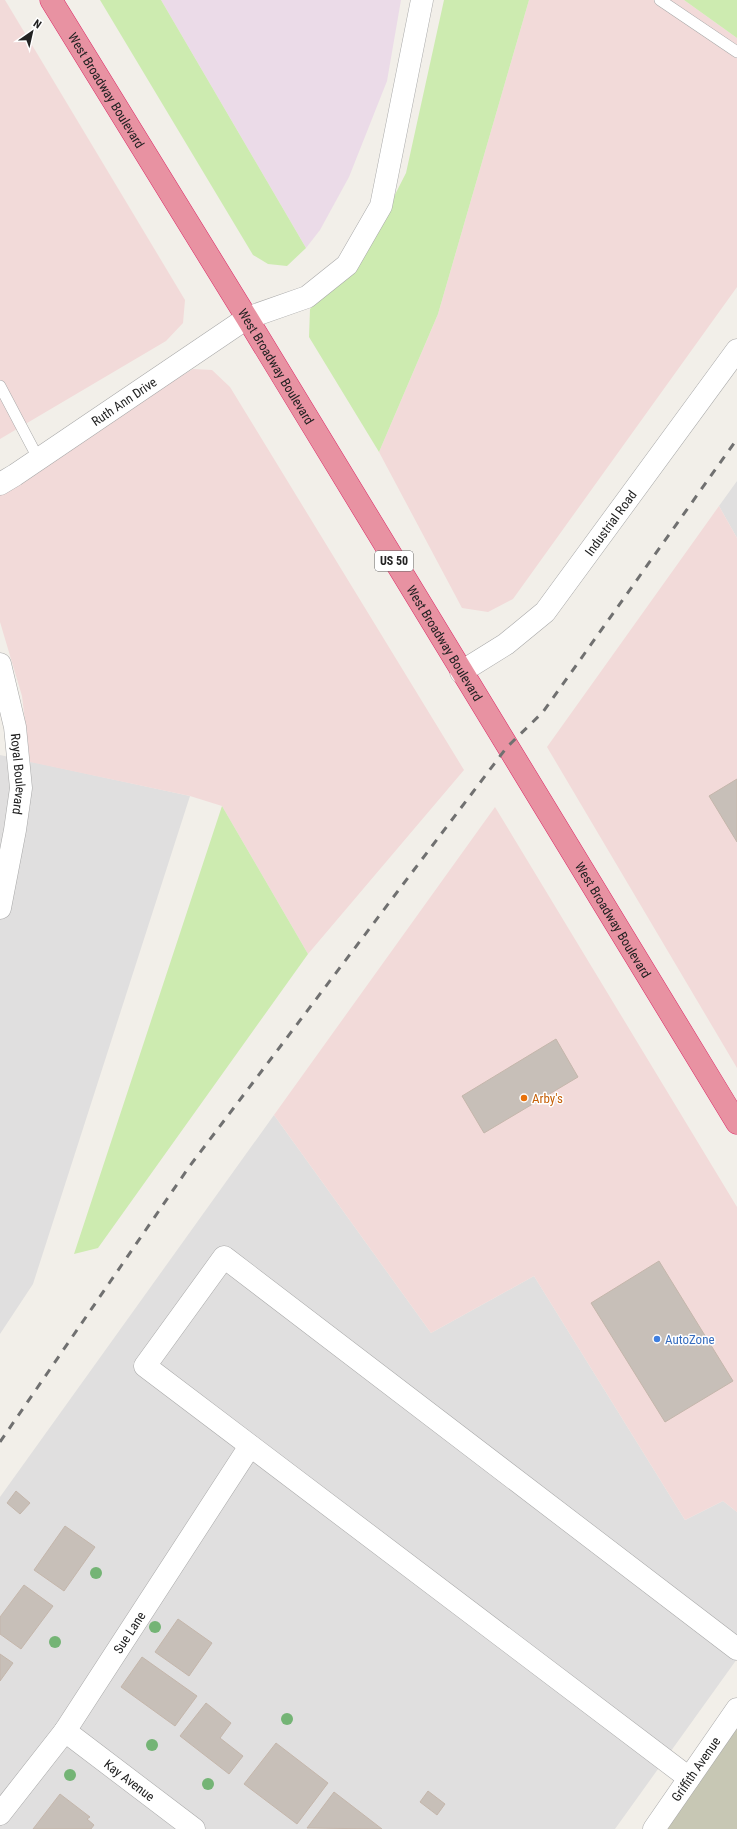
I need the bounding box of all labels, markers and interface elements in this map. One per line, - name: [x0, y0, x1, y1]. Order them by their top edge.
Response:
- north arrow: [12, 12, 52, 52]
- text: N: [31, 17, 44, 32]
- street label: West Broadway Boulevard: [65, 30, 147, 151]
- street label: West Broadway Boulevard: [235, 306, 317, 427]
- street label: Ruth Ann Drive: [89, 374, 160, 429]
- street label: Industrial Road: [582, 487, 640, 559]
- road number: US 50: [375, 551, 413, 571]
- street label: West Broadway Boulevard: [403, 583, 485, 704]
- street label: Royal Boulevard: [8, 733, 28, 816]
- street label: West Broadway Boulevard: [572, 859, 654, 981]
- place label: Arby's: [532, 1091, 563, 1106]
- marker: Arby's: [519, 1093, 529, 1103]
- place label: AutoZone: [665, 1332, 715, 1347]
- marker: AutoZone: [652, 1334, 662, 1344]
- street label: Sue Lane: [110, 1609, 149, 1656]
- street label: Griffith Avenue: [668, 1734, 723, 1804]
- street label: Kay Avenue: [101, 1757, 157, 1804]

